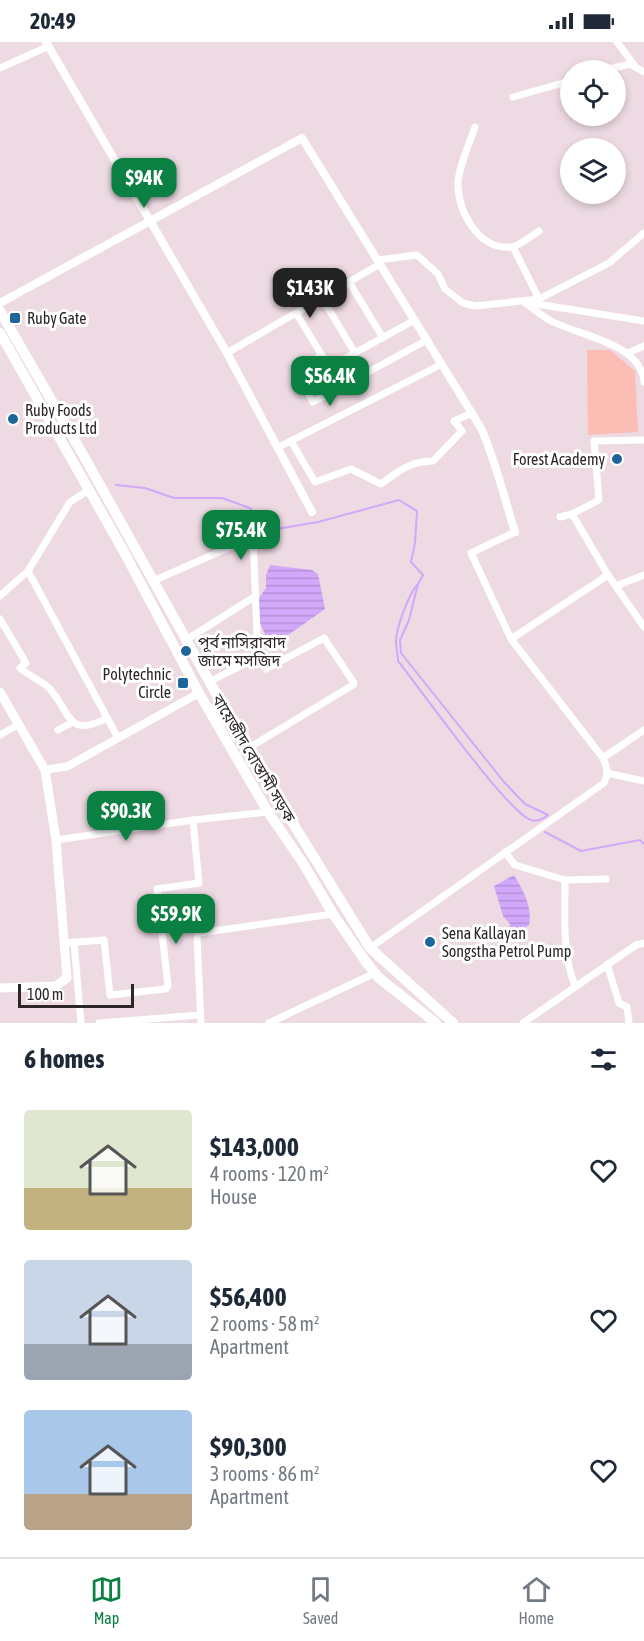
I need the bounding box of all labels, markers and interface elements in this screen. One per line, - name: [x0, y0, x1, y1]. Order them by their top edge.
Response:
- text: 20:49: [30, 8, 76, 34]
- map controls: [560, 60, 626, 204]
- button: locate: [560, 60, 626, 126]
- button: layers: [560, 138, 626, 204]
- pin: $94K: [108, 158, 180, 209]
- text: $94K: [126, 166, 163, 189]
- pin: $143K: [268, 268, 352, 319]
- text: $143K: [287, 276, 333, 299]
- place label: Ruby Gate: [27, 309, 87, 328]
- marker: Ruby Gate: [8, 311, 22, 325]
- pin: $56.4K: [281, 356, 379, 407]
- text: $56.4K: [305, 364, 355, 387]
- place label: Ruby Foods Products Ltd: [25, 401, 97, 437]
- marker: Ruby Foods Products Ltd: [6, 412, 20, 426]
- place label: Forest Academy: [513, 450, 605, 469]
- marker: Forest Academy: [610, 452, 624, 466]
- pin: $75.4K: [192, 510, 290, 561]
- text: $75.4K: [216, 518, 266, 541]
- place label: পূর্ব নাসিরাবাদ জামে মসজিদ: [197, 633, 287, 669]
- marker: পূর্ব নাসিরাবাদ জামে মসজিদ: [179, 644, 193, 658]
- place label: Polytechnic Circle: [102, 665, 171, 701]
- marker: Polytechnic Circle: [176, 676, 190, 690]
- street label: বায়েজীদ বোস্তামী সড়ক: [208, 690, 300, 826]
- pin: $90.3K: [77, 791, 175, 842]
- text: $90.3K: [101, 799, 151, 822]
- pin: $59.9K: [127, 894, 225, 945]
- text: $59.9K: [151, 902, 201, 925]
- place label: Sena Kallayan Songstha Petrol Pump: [442, 924, 571, 961]
- marker: Sena Kallayan Songstha Petrol Pump: [423, 935, 437, 949]
- scale bar: [18, 981, 134, 1008]
- text: 100 m: [27, 985, 63, 1003]
- icon: filters: [587, 1043, 620, 1076]
- text: 6 homes: [24, 1044, 104, 1074]
- text: $143,000: [210, 1132, 299, 1162]
- icon: home: [72, 1134, 144, 1206]
- icon: heart: [587, 1154, 620, 1187]
- text: 4 rooms · 120 m²: [210, 1162, 329, 1185]
- text: House: [210, 1185, 257, 1208]
- text: $56,400: [210, 1282, 287, 1312]
- icon: home: [72, 1284, 144, 1356]
- icon: heart: [587, 1304, 620, 1337]
- text: 2 rooms · 58 m²: [210, 1312, 320, 1335]
- text: Apartment: [210, 1335, 289, 1358]
- text: $90,300: [210, 1432, 287, 1462]
- icon: home: [72, 1434, 144, 1506]
- icon: heart: [587, 1454, 620, 1487]
- text: 3 rooms · 86 m²: [210, 1462, 320, 1485]
- text: Apartment: [210, 1485, 289, 1508]
- tab: Map: [90, 1573, 123, 1627]
- tab: Saved: [303, 1573, 338, 1627]
- tab: Home: [518, 1573, 554, 1627]

